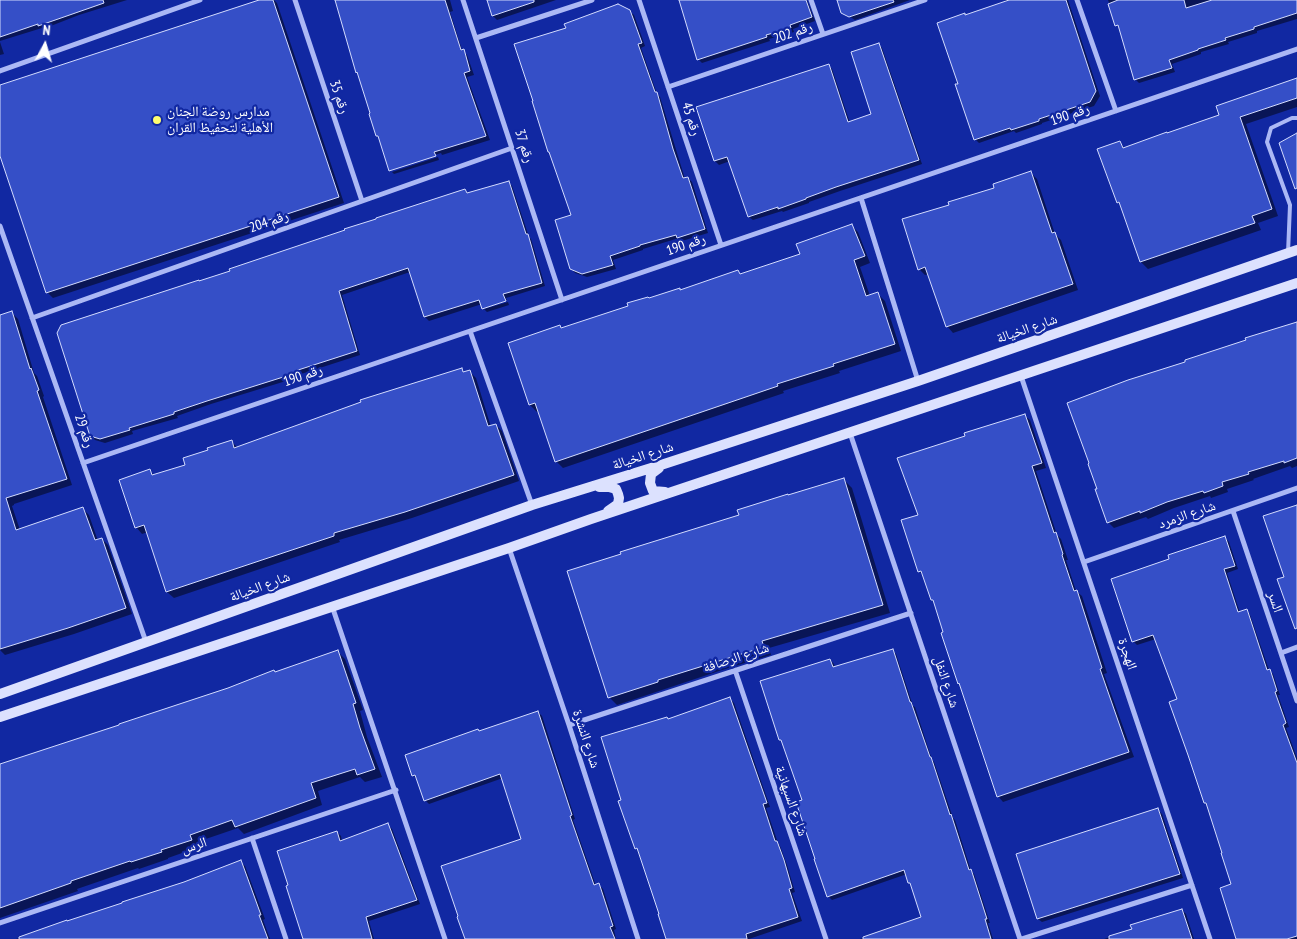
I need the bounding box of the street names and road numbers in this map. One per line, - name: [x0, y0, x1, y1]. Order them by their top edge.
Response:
- street label: رقم 202: [771, 18, 815, 48]
- street label: رقم 35: [325, 78, 353, 116]
- street label: رقم 45: [678, 100, 704, 138]
- street label: رقم 190: [1048, 100, 1092, 130]
- street label: رقم 37: [511, 127, 537, 165]
- street label: رقم 204: [247, 207, 291, 237]
- street label: رقم 190: [664, 230, 708, 260]
- street label: شارع الخيالة: [994, 311, 1060, 347]
- street label: رقم 190: [281, 361, 325, 391]
- street label: رقم 29: [70, 412, 98, 450]
- street label: شارع الخيالة: [610, 438, 676, 474]
- street label: شارع الزمرد: [1156, 497, 1218, 533]
- street label: شارع الخيالة: [227, 568, 293, 606]
- street label: السر: [1264, 589, 1286, 615]
- street label: الهجرة: [1114, 636, 1140, 672]
- street label: شارع الرصافة: [701, 639, 771, 677]
- street label: شارع النفل: [929, 654, 963, 710]
- street label: شارع النشرة: [569, 708, 603, 770]
- street label: شارع السبهانية: [771, 764, 811, 838]
- street label: الرس: [179, 834, 209, 858]

